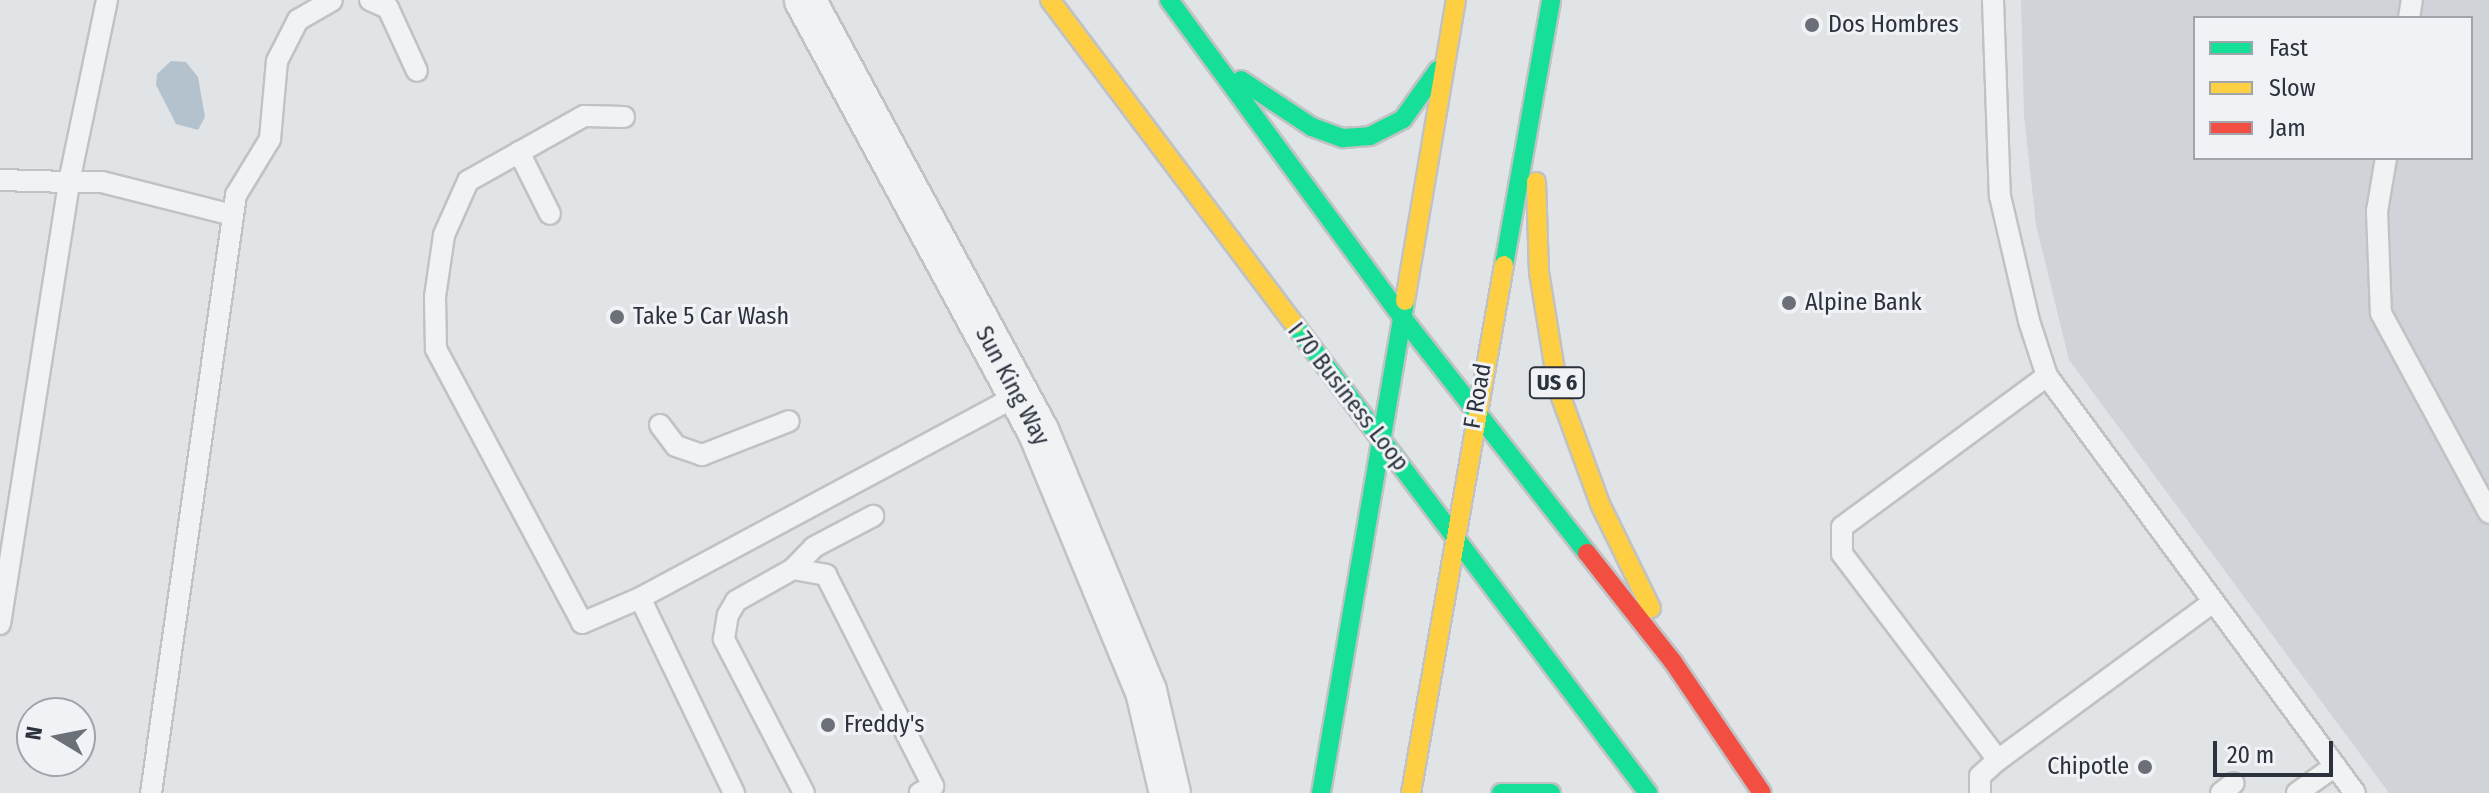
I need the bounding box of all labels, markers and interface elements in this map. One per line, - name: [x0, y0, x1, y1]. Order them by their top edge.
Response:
- place label: Dos Hombres: [1828, 11, 1959, 39]
- marker: Dos Hombres: [1803, 16, 1821, 34]
- legend: [2193, 16, 2473, 160]
- text: Fast: [2269, 34, 2308, 62]
- text: Slow: [2269, 74, 2315, 102]
- text: Jam: [2269, 114, 2306, 142]
- place label: Alpine Bank: [1805, 289, 1922, 317]
- marker: Alpine Bank: [1780, 294, 1798, 312]
- place label: Take 5 Car Wash: [633, 303, 789, 331]
- marker: Take 5 Car Wash: [608, 308, 626, 326]
- street label: I 70 Business Loop: [1281, 317, 1415, 477]
- street label: Sun King Way: [969, 322, 1055, 450]
- street label: F Road: [1458, 361, 1498, 431]
- road number: US 6: [1527, 365, 1587, 401]
- north arrow: [16, 697, 96, 777]
- place label: Freddy's: [844, 711, 925, 739]
- marker: Freddy's: [819, 716, 837, 734]
- text: N: [19, 724, 48, 742]
- scale bar: [2217, 725, 2337, 775]
- text: 20 m: [2227, 741, 2274, 769]
- place label: Chipotle: [2047, 753, 2129, 781]
- marker: Chipotle: [2136, 758, 2154, 776]

